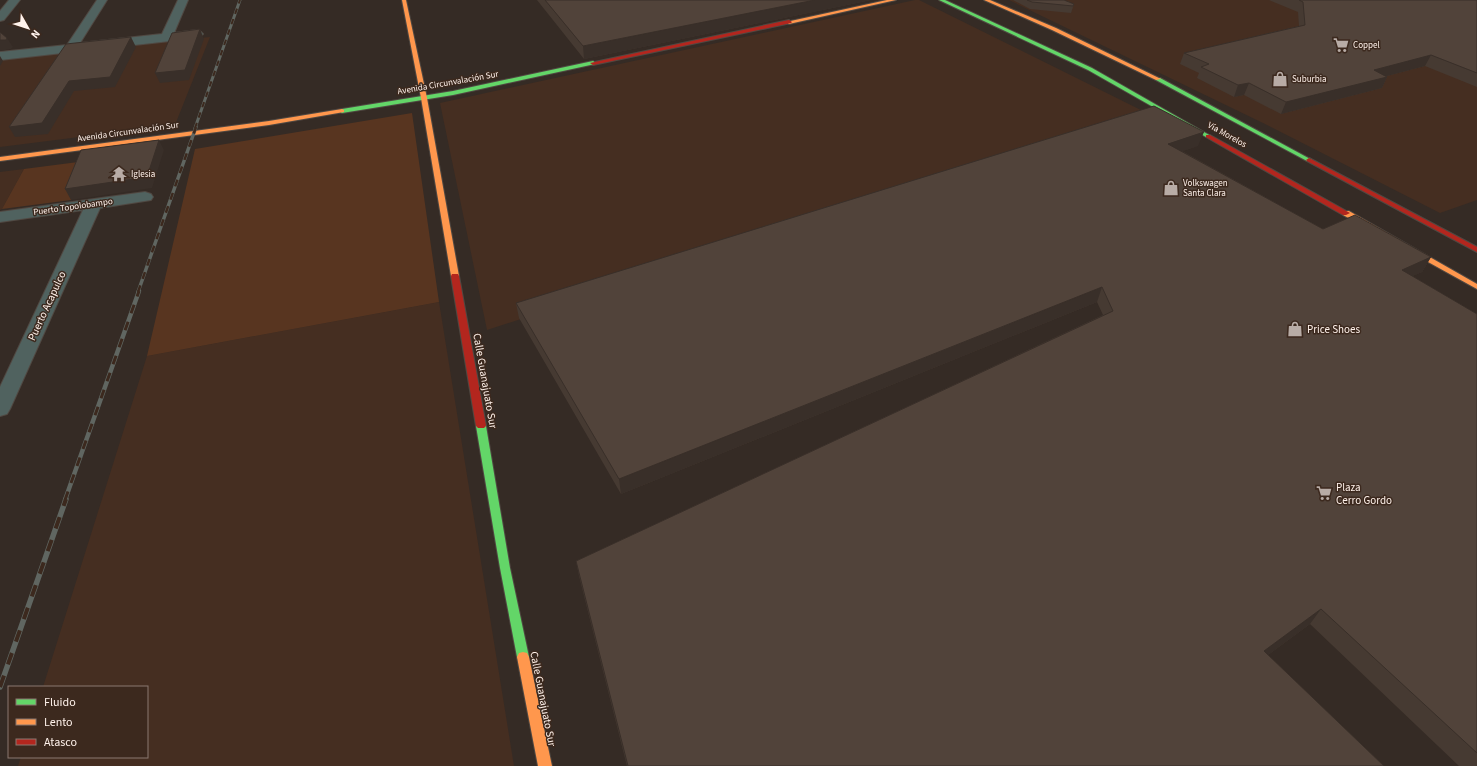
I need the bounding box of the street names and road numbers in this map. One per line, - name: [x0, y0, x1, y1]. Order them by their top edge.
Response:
- street label: Avenida Circunvalación Sur: [396, 68, 500, 98]
- street label: Avenida Circunvalación Sur: [76, 118, 180, 146]
- street label: Vía Morelos: [1205, 119, 1249, 151]
- street label: Puerto Topolobampo: [32, 195, 114, 219]
- street label: Puerto Acapulco: [24, 269, 70, 343]
- street label: Calle Guanajuato Sur: [469, 332, 501, 430]
- street label: Calle Guanajuato Sur: [526, 650, 560, 748]

